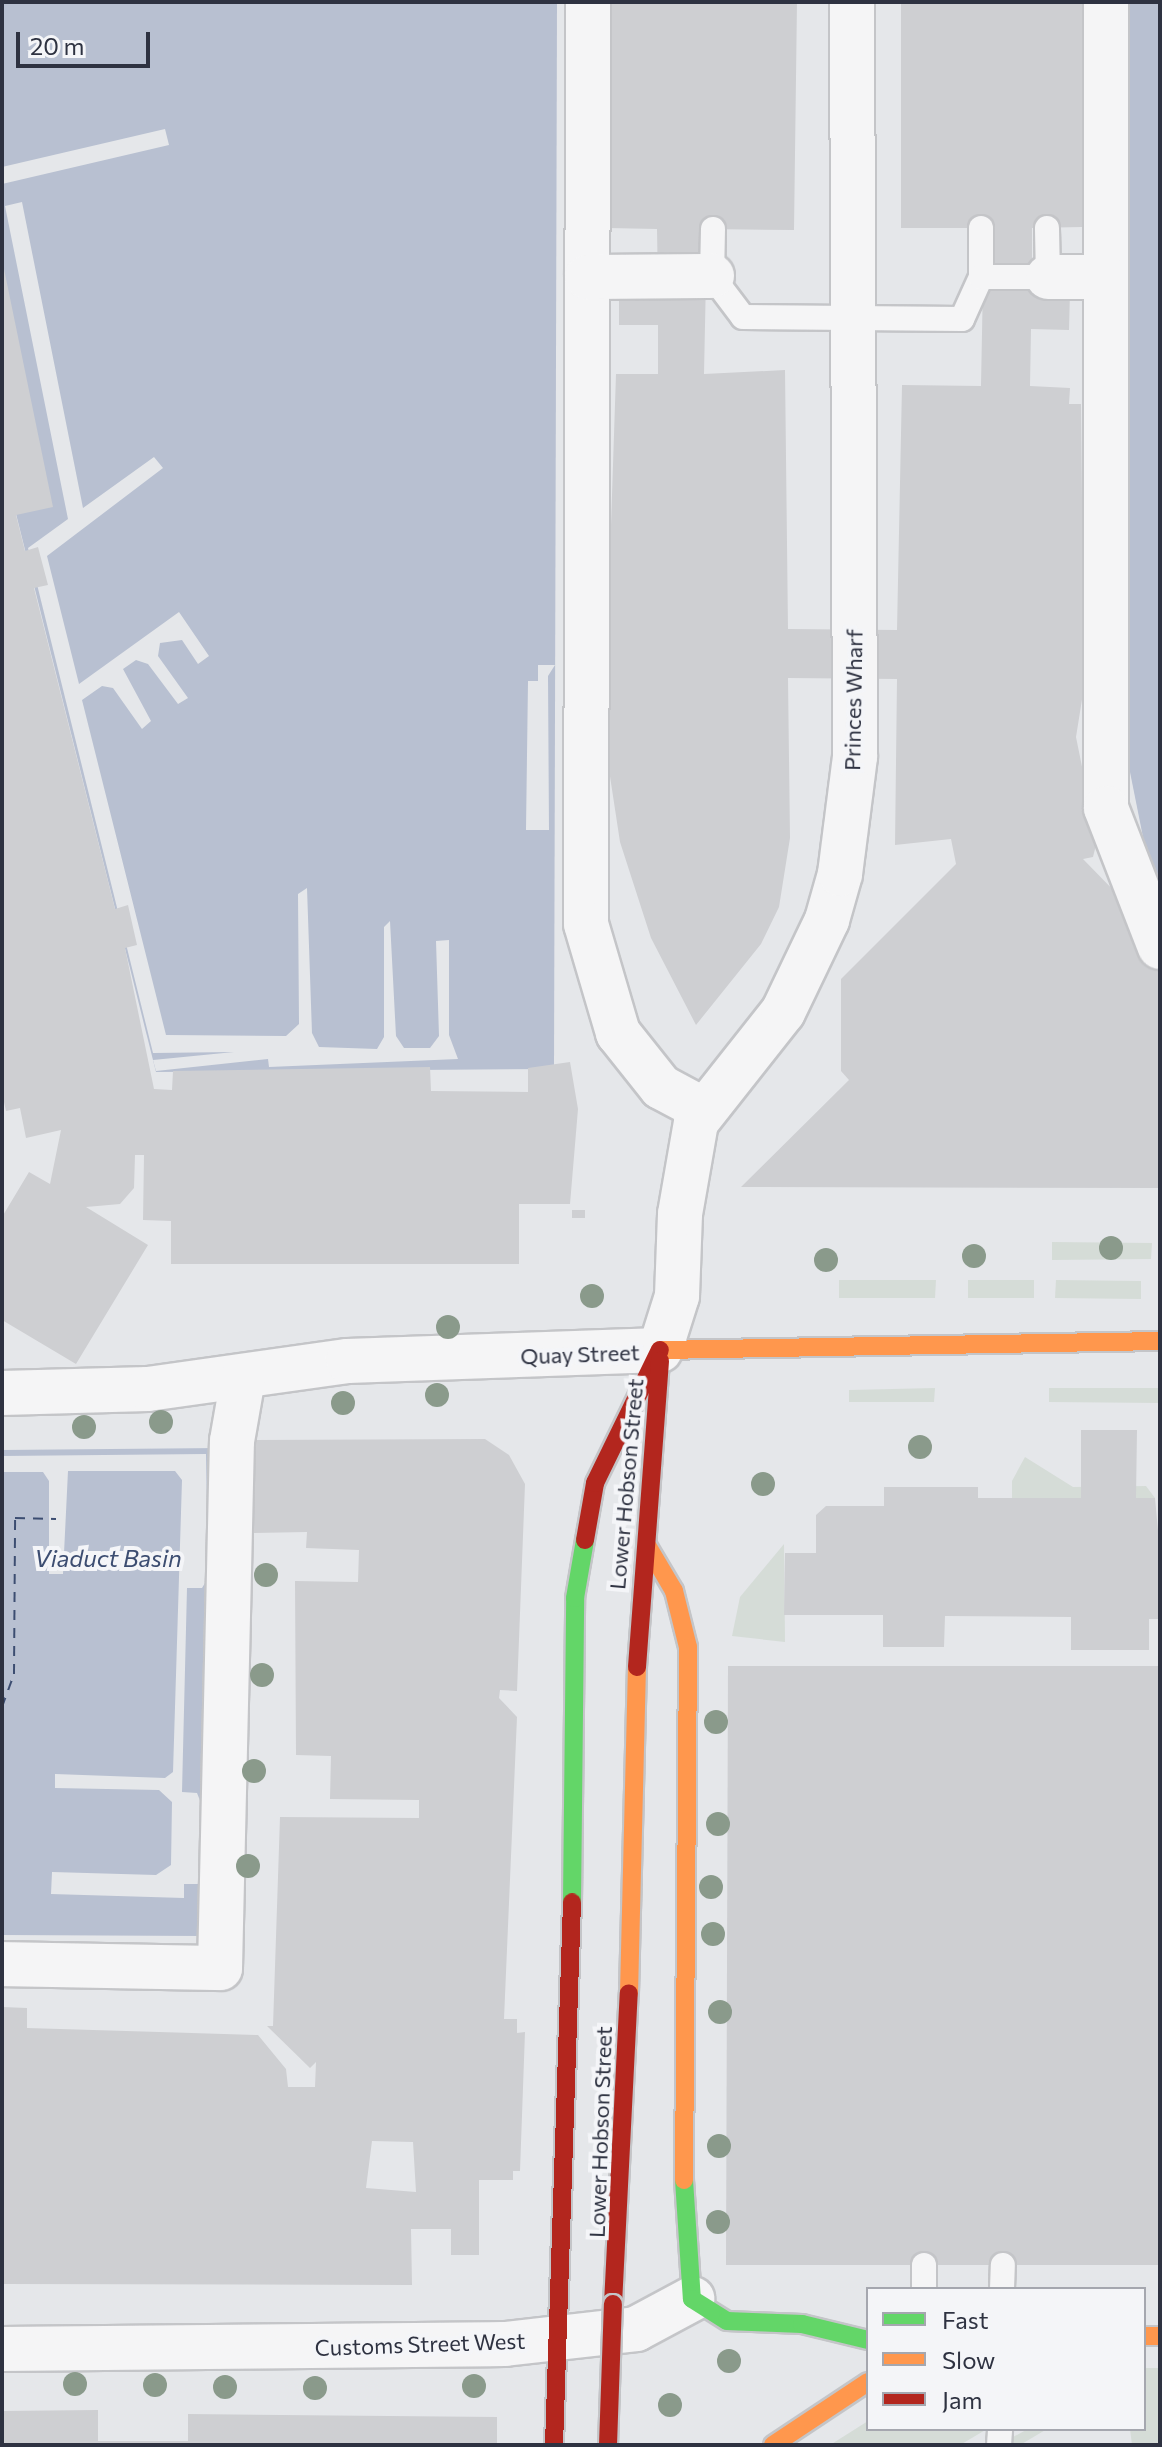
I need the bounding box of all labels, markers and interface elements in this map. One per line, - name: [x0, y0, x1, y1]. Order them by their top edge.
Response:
- scale bar: [20, 16, 154, 66]
- text: 20 m: [30, 31, 84, 60]
- street label: Princes Wharf: [839, 629, 867, 771]
- street label: Quay Street: [520, 1339, 640, 1369]
- street label: Lower Hobson Street: [604, 1377, 648, 1591]
- water label: Viaduct Basin: [34, 1544, 182, 1572]
- street label: Lower Hobson Street: [583, 2026, 617, 2238]
- legend: [866, 2287, 1146, 2431]
- text: Fast: [942, 2305, 989, 2334]
- street label: Customs Street West: [314, 2327, 526, 2361]
- text: Slow: [942, 2345, 995, 2374]
- text: Jam: [942, 2385, 982, 2414]

